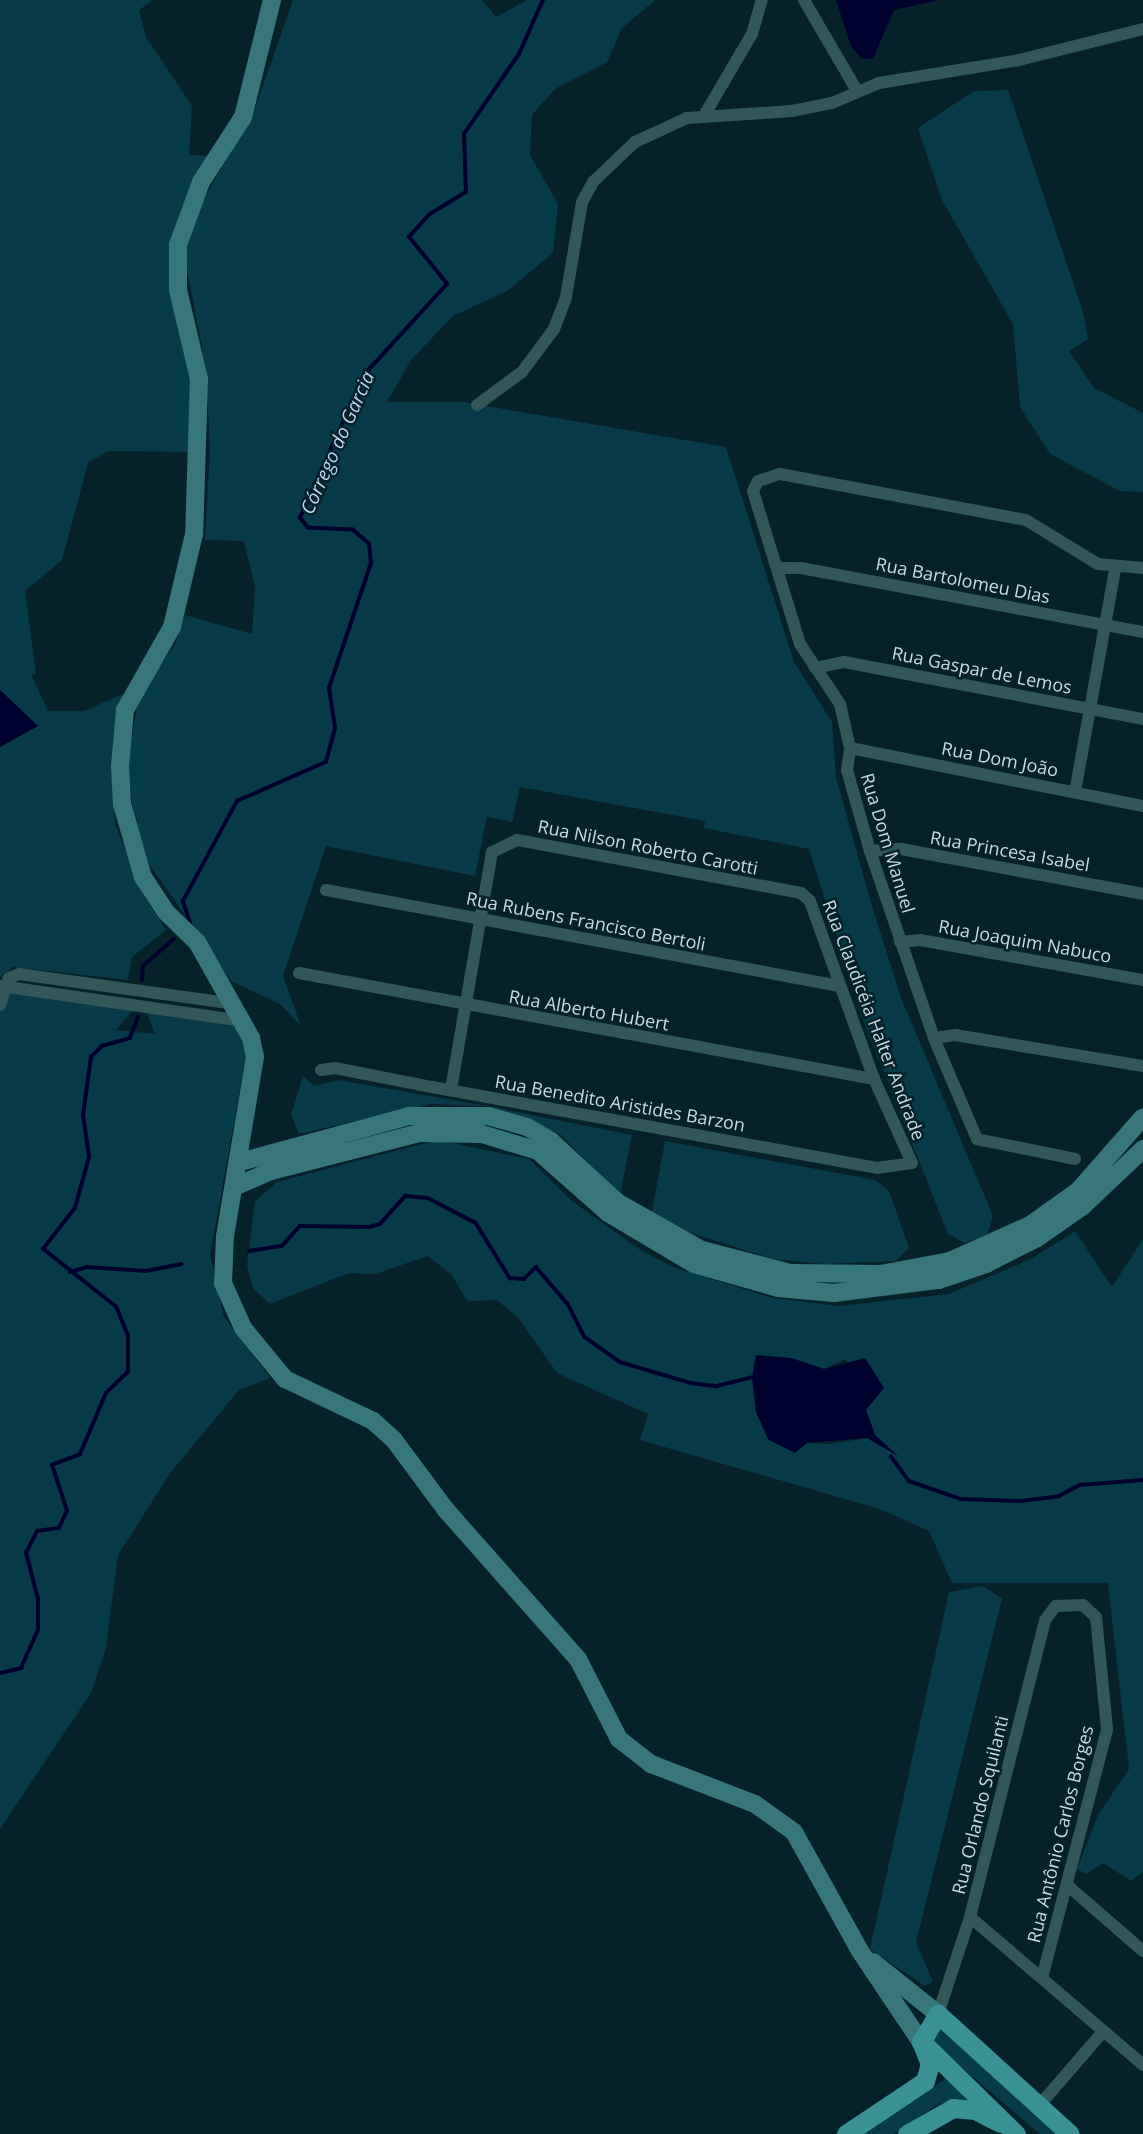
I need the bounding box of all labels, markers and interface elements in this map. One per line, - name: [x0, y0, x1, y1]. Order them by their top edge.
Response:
- water label: Córrego do Garcia: [296, 368, 380, 518]
- street label: Rua Bartolomeu Dias: [874, 553, 1052, 607]
- street label: Rua Gaspar de Lemos: [890, 642, 1074, 698]
- street label: Rua Dom João: [940, 737, 1060, 781]
- street label: Rua Dom Manuel: [856, 771, 920, 915]
- street label: Rua Nilson Roberto Carotti: [536, 815, 760, 879]
- street label: Rua Princesa Isabel: [928, 826, 1092, 876]
- street label: Rua Rubens Francisco Bertoli: [464, 887, 708, 955]
- street label: Rua Claudicéia Halter Andrade: [818, 897, 930, 1143]
- street label: Rua Joaquim Nabuco: [937, 915, 1113, 967]
- street label: Rua Alberto Hubert: [507, 985, 671, 1035]
- street label: Rua Benedito Aristides Barzon: [493, 1070, 747, 1136]
- street label: Rua Orlando Squilanti: [947, 1713, 1013, 1897]
- street label: Rua Antônio Carlos Borges: [1023, 1723, 1097, 1945]

